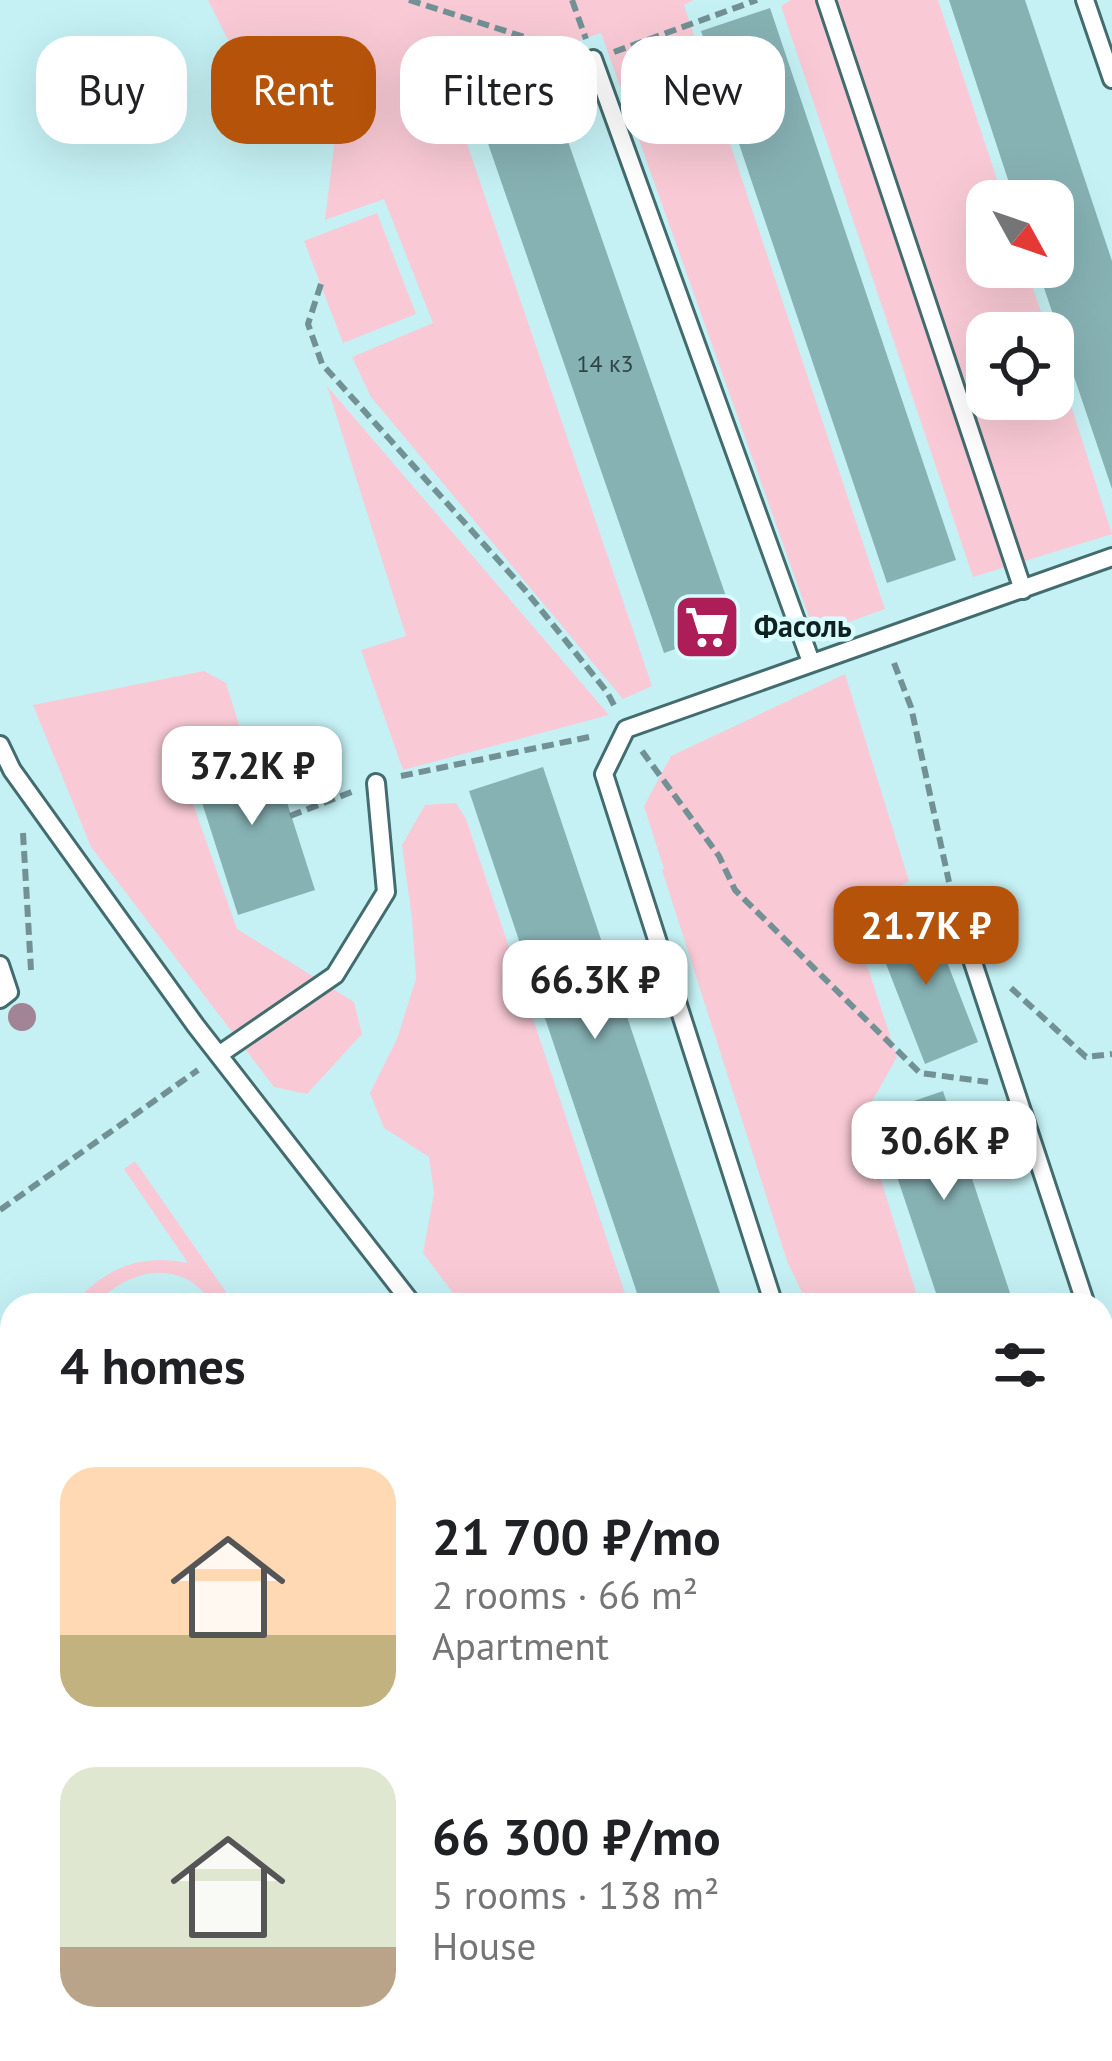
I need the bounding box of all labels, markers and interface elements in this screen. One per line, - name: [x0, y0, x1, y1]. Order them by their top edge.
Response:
- chip: Buy: [36, 36, 187, 144]
- chip: Rent: [211, 36, 376, 144]
- chip: Filters: [400, 36, 597, 144]
- chip: New: [621, 36, 785, 144]
- north arrow: [966, 180, 1074, 288]
- map controls: [966, 180, 1074, 420]
- button: locate: [966, 312, 1074, 420]
- house number: 14 к3: [576, 348, 634, 379]
- supermarket icon: Фасоль: [672, 592, 742, 662]
- place label: Фасоль: [754, 606, 852, 645]
- pin: 37.2K ₽: [141, 726, 363, 828]
- text: 37.2K ₽: [189, 739, 315, 790]
- pin: 21.7K ₽: [815, 886, 1037, 988]
- text: 21.7K ₽: [861, 899, 991, 950]
- pin: 66.3K ₽: [484, 940, 706, 1042]
- text: 66.3K ₽: [530, 953, 660, 1004]
- pin: 30.6K ₽: [833, 1101, 1055, 1203]
- text: 30.6K ₽: [879, 1114, 1009, 1165]
- text: 4 homes: [60, 1332, 246, 1398]
- icon: filters: [987, 1332, 1053, 1398]
- text: 21 700 ₽/mo: [432, 1503, 721, 1569]
- icon: home: [156, 1515, 300, 1659]
- text: 2 rooms · 66 m²: [432, 1569, 698, 1620]
- text: Apartment: [432, 1620, 609, 1671]
- text: 66 300 ₽/mo: [432, 1803, 721, 1869]
- icon: home: [156, 1815, 300, 1959]
- text: 5 rooms · 138 m²: [432, 1869, 719, 1920]
- text: House: [432, 1920, 536, 1971]

